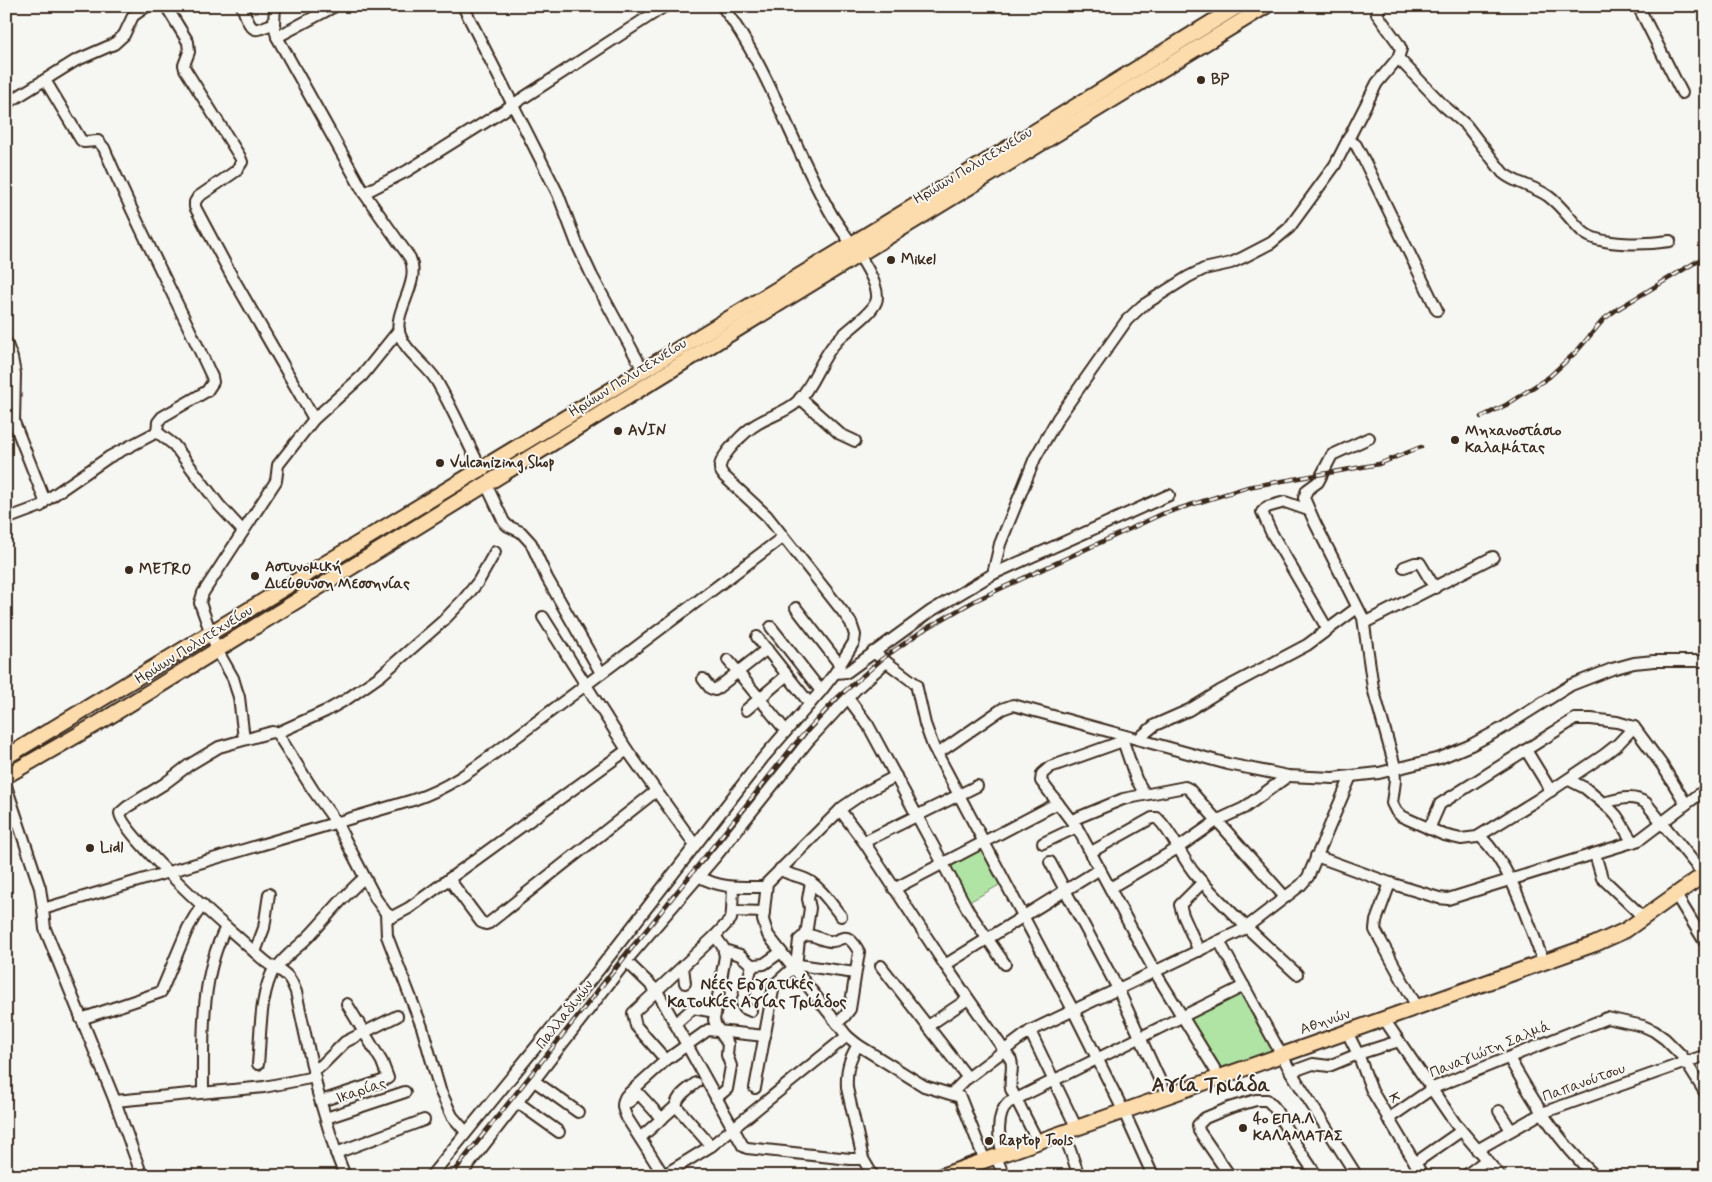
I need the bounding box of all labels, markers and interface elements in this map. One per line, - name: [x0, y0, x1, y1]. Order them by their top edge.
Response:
- place label: BP: [1211, 70, 1229, 90]
- marker: BP: [1195, 74, 1207, 86]
- street label: Ηρώων Πολυτεχνείου: [910, 122, 1037, 210]
- place label: Mikel: [901, 250, 936, 270]
- marker: Mikel: [885, 254, 897, 266]
- street label: Ηρώων Πολυτεχνείου: [565, 333, 691, 423]
- place label: AVIN: [628, 421, 666, 441]
- place label: Μηχανοστάσιο Καλαμάτας: [1465, 421, 1562, 458]
- marker: AVIN: [612, 425, 624, 437]
- marker: Μηχανοστάσιο Καλαμάτας: [1449, 434, 1461, 446]
- place label: Vulcanizing Shop: [450, 453, 555, 474]
- marker: Vulcanizing Shop: [434, 457, 446, 469]
- place label: Αστυνομική Διεύθυνση Μεσσηνίας: [264, 557, 410, 594]
- place label: METRO: [139, 560, 191, 580]
- marker: METRO: [123, 564, 135, 576]
- marker: Αστυνομική Διεύθυνση Μεσσηνίας: [249, 570, 261, 582]
- street label: Ηρώων Πολυτεχνείου: [131, 600, 257, 690]
- place label: Lidl: [100, 838, 123, 858]
- marker: Lidl: [84, 842, 96, 854]
- district label: Νέες Εργατικές Κατοικίες Αγίας Τριάδος: [667, 973, 847, 1013]
- street label: Παλλαδινών: [532, 976, 599, 1054]
- street label: Αθηνών: [1297, 1004, 1353, 1040]
- street label: Παναγιώτη Σαλμά: [1427, 1016, 1554, 1083]
- street label: Παπανούτσου: [1540, 1059, 1628, 1107]
- district label: Αγία Τριάδα: [1152, 1072, 1271, 1099]
- street label: Ικαρίας: [333, 1073, 389, 1109]
- street label: Κ: [1383, 1089, 1405, 1107]
- place label: 4ο ΕΠΑ.Λ ΚΑΛΑΜΑΤΑΣ: [1253, 1109, 1343, 1146]
- marker: 4ο ΕΠΑ.Λ ΚΑΛΑΜΑΤΑΣ: [1237, 1122, 1249, 1134]
- place label: Raptop Tools: [999, 1131, 1073, 1151]
- marker: Raptop Tools: [983, 1135, 995, 1147]

